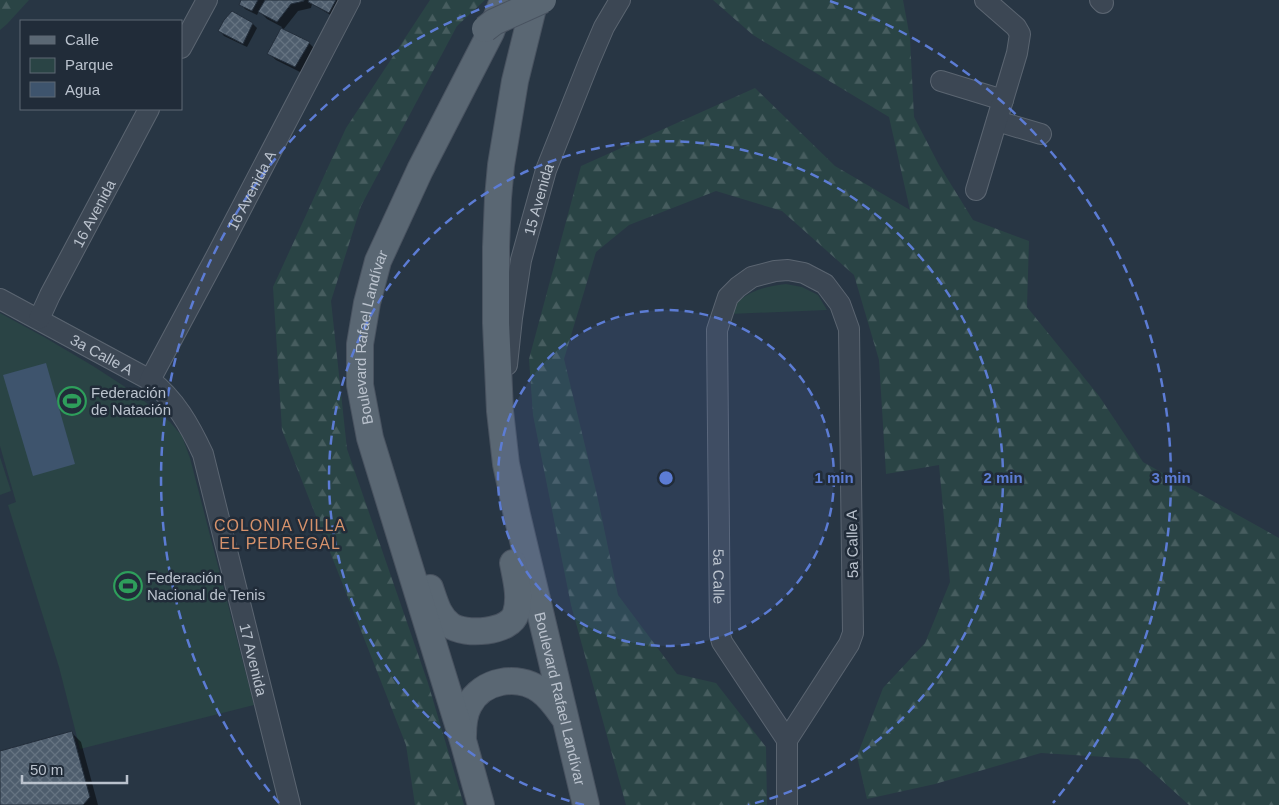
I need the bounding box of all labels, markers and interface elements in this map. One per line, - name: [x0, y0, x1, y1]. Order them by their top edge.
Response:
- legend: [20, 20, 182, 110]
- text: Calle: [65, 31, 99, 48]
- text: Parque: [65, 56, 113, 73]
- text: Agua: [65, 81, 101, 98]
- street label: 16 Avenida A: [223, 147, 279, 233]
- street label: 15 Avenida: [520, 160, 557, 237]
- street label: 16 Avenida: [69, 176, 119, 250]
- street label: Boulevard Rafael Landívar: [352, 247, 391, 426]
- street label: 3a Calle A: [68, 330, 136, 378]
- place label: Federación de Natación: [91, 384, 171, 418]
- sports icon: Federación de Natación: [57, 386, 87, 416]
- centre of rings: [657, 469, 675, 487]
- text: 1 min: [814, 469, 854, 486]
- text: 2 min: [983, 469, 1023, 486]
- text: 3 min: [1151, 469, 1191, 486]
- street label: 5a Calle A: [843, 510, 861, 578]
- district label: COLONIA VILLA EL PEDREGAL: [214, 517, 346, 552]
- street label: 5a Calle: [711, 549, 728, 604]
- place label: Federación Nacional de Tenis: [147, 569, 265, 603]
- sports icon: Federación Nacional de Tenis: [113, 571, 143, 601]
- street label: Boulevard Rafael Landívar: [532, 610, 589, 787]
- street label: 17 Avenida: [237, 621, 271, 698]
- scale bar: [22, 752, 128, 784]
- text: 50 m: [30, 761, 63, 778]

